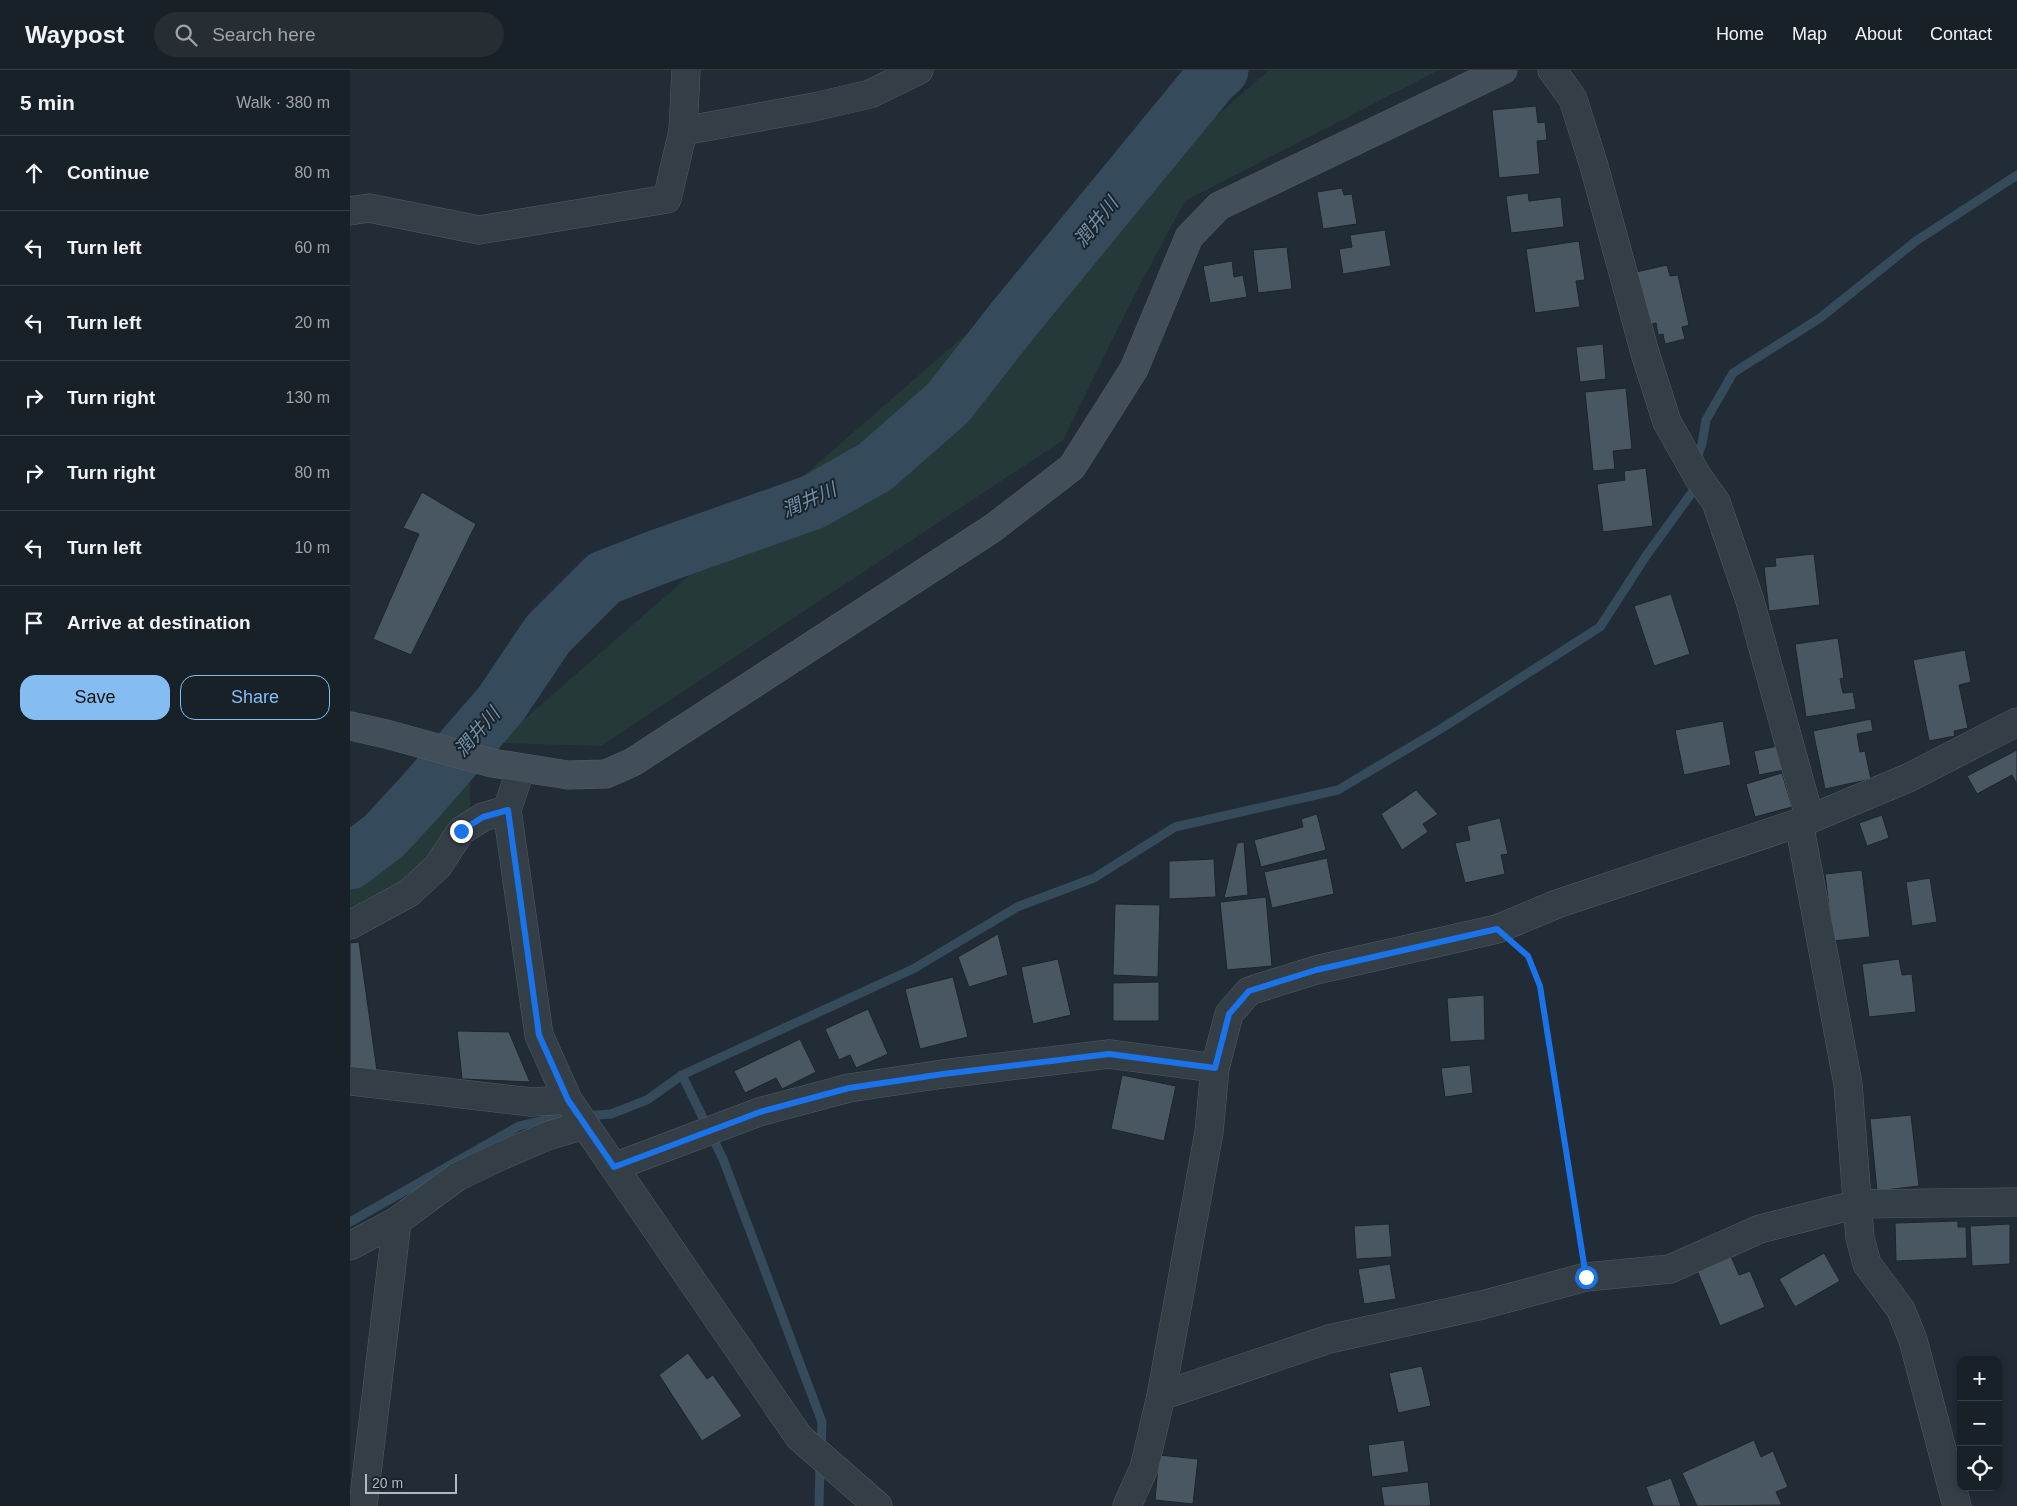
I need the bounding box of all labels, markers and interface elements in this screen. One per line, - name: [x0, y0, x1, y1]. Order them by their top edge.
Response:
- search box: [154, 12, 504, 57]
- text: Waypost: [25, 21, 124, 48]
- icon: search: [172, 21, 200, 49]
- text: Search here: [212, 24, 316, 45]
- text: Home: [1716, 24, 1764, 44]
- text: Map: [1792, 24, 1827, 44]
- text: About: [1855, 24, 1902, 44]
- text: Contact: [1930, 24, 1992, 44]
- text: 5 min: [20, 91, 75, 114]
- text: Walk · 380 m: [236, 94, 330, 111]
- icon: ahead: [20, 159, 48, 187]
- text: Continue: [67, 162, 149, 183]
- text: 80 m: [294, 164, 330, 181]
- water label: 潤井川: [1070, 192, 1123, 251]
- icon: left: [20, 234, 48, 262]
- text: Turn left: [67, 237, 142, 258]
- text: 60 m: [294, 239, 330, 256]
- icon: left: [20, 309, 48, 337]
- text: Turn left: [67, 312, 142, 333]
- text: 20 m: [294, 314, 330, 331]
- icon: right: [20, 384, 48, 412]
- text: Turn right: [67, 387, 155, 408]
- text: 130 m: [286, 389, 330, 406]
- icon: right: [20, 459, 48, 487]
- text: Turn right: [67, 462, 155, 483]
- text: 80 m: [294, 464, 330, 481]
- water label: 潤井川: [779, 478, 841, 521]
- icon: left: [20, 534, 48, 562]
- text: Turn left: [67, 537, 142, 558]
- text: 10 m: [294, 539, 330, 556]
- icon: arrive: [20, 609, 48, 637]
- text: Arrive at destination: [67, 612, 251, 633]
- button: Save: [20, 675, 170, 720]
- button: Share: [180, 675, 330, 720]
- water label: 潤井川: [450, 702, 505, 760]
- route end: [450, 820, 473, 843]
- route start: [1575, 1266, 1598, 1289]
- map controls: [1957, 1356, 2002, 1491]
- button: +: [1957, 1356, 2002, 1401]
- button: −: [1957, 1401, 2002, 1446]
- button: locate: [1957, 1446, 2002, 1491]
- scale bar: [365, 1471, 458, 1494]
- text: 20 m: [372, 1475, 403, 1491]

